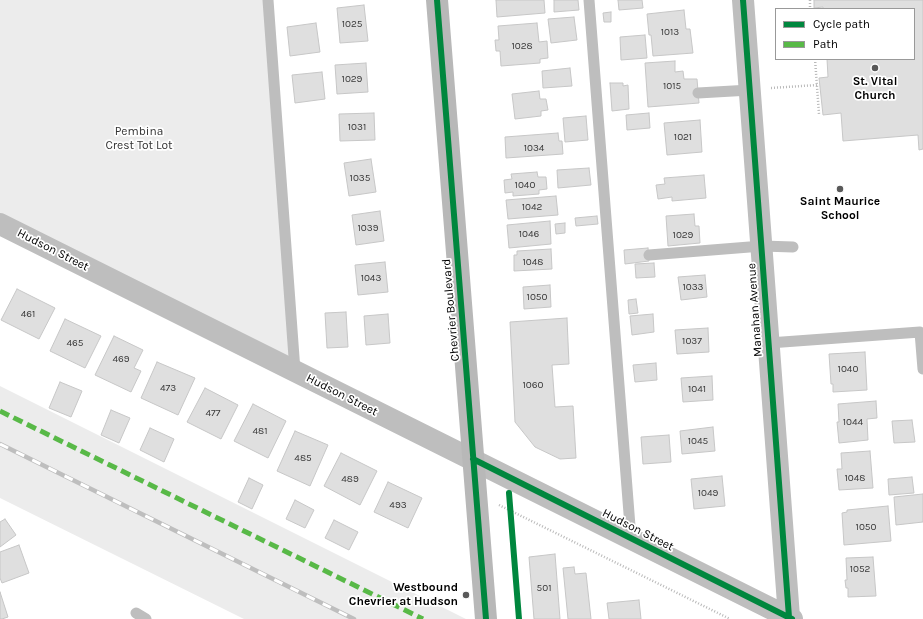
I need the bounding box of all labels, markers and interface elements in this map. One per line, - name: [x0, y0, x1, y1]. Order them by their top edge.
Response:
- legend: [775, 8, 915, 60]
- text: Cycle path: [813, 17, 870, 31]
- house number: 1025: [342, 18, 362, 30]
- house number: 1013: [661, 26, 679, 38]
- text: Path: [813, 37, 838, 51]
- house number: 1028: [511, 40, 533, 52]
- marker: St. Vital Church: [870, 63, 880, 73]
- house number: 1029: [342, 73, 362, 85]
- place label: St. Vital Church: [853, 75, 897, 103]
- house number: 1015: [663, 80, 681, 92]
- house number: 1031: [348, 121, 366, 133]
- park label: Pembina Crest Tot Lot: [105, 125, 173, 153]
- house number: 1021: [674, 131, 692, 143]
- house number: 1034: [524, 142, 544, 154]
- house number: 1035: [350, 172, 370, 184]
- house number: 1040: [515, 179, 535, 191]
- marker: Saint Maurice School: [835, 184, 845, 194]
- place label: Saint Maurice School: [800, 195, 880, 223]
- house number: 1042: [522, 201, 542, 213]
- house number: 1039: [358, 222, 378, 234]
- street label: Hudson Street: [15, 226, 91, 274]
- house number: 1046: [519, 228, 539, 240]
- house number: 1029: [673, 229, 693, 241]
- house number: 1048: [523, 256, 543, 268]
- street label: Chevrier Boulevard: [439, 258, 463, 362]
- street label: Manahan Avenue: [745, 263, 765, 357]
- house number: 1043: [361, 272, 381, 284]
- house number: 1033: [682, 281, 704, 293]
- house number: 1050: [527, 291, 547, 303]
- house number: 461: [21, 308, 35, 320]
- house number: 1037: [682, 335, 702, 347]
- house number: 465: [67, 337, 83, 349]
- house number: 469: [112, 353, 130, 365]
- house number: 1040: [838, 363, 858, 375]
- street label: Hudson Street: [304, 371, 380, 419]
- house number: 1060: [523, 379, 543, 391]
- house number: 473: [160, 382, 176, 394]
- house number: 1041: [688, 383, 706, 395]
- house number: 477: [206, 407, 220, 419]
- house number: 1044: [843, 416, 863, 428]
- house number: 481: [252, 425, 268, 437]
- house number: 1045: [688, 435, 708, 447]
- house number: 485: [294, 452, 312, 464]
- house number: 1048: [845, 472, 865, 484]
- house number: 489: [341, 473, 359, 485]
- house number: 1049: [698, 487, 718, 499]
- house number: 493: [389, 499, 407, 511]
- street label: Hudson Street: [600, 506, 676, 554]
- house number: 1050: [856, 521, 876, 533]
- house number: 1052: [850, 563, 870, 575]
- place label: Westbound Chevrier at Hudson: [349, 581, 458, 609]
- house number: 501: [537, 582, 551, 594]
- marker: Westbound Chevrier at Hudson: [461, 590, 471, 600]

